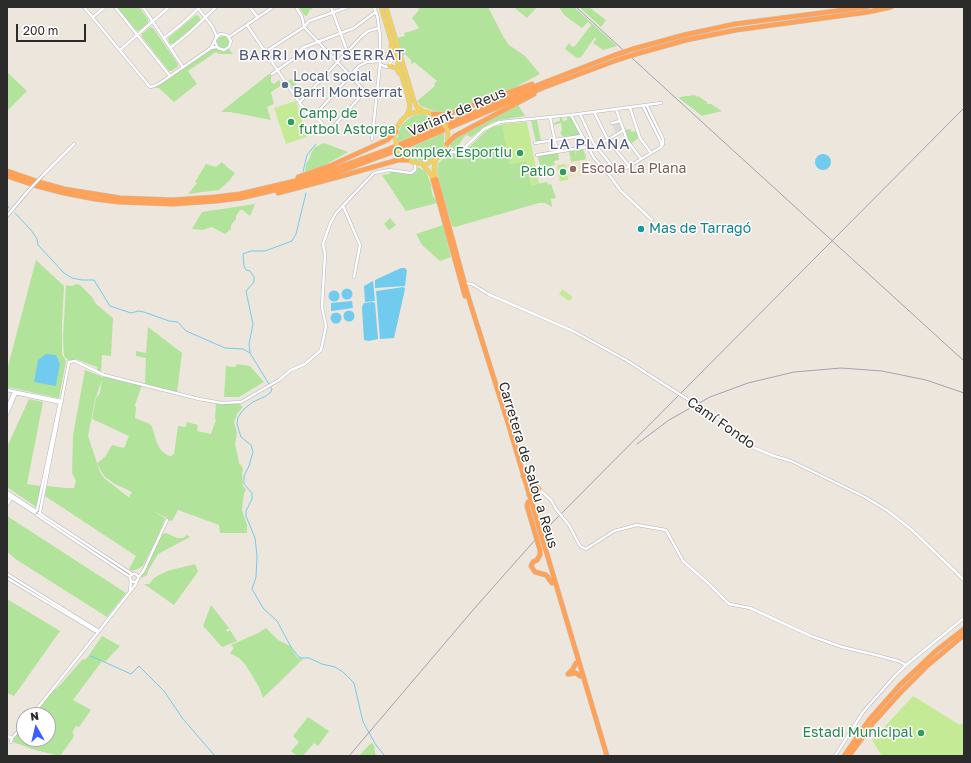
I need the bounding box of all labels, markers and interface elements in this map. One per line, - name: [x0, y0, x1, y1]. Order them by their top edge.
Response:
- scale bar: [18, 16, 88, 42]
- text: 200 m: [23, 23, 58, 38]
- district label: BARRI MONTSERRAT: [239, 46, 405, 64]
- place label: Local social Barri Montserrat: [293, 69, 403, 102]
- marker: Local social Barri Montserrat: [280, 80, 290, 90]
- street label: Variant de Reus: [406, 84, 508, 140]
- place label: Camp de futbol Astorga: [299, 106, 396, 138]
- marker: Camp de futbol Astorga: [286, 117, 296, 127]
- district label: LA PLANA: [549, 135, 631, 153]
- place label: Complex Esportiu: [393, 145, 512, 161]
- marker: Complex Esportiu: [515, 148, 525, 158]
- place label: Escola La Plana: [581, 161, 686, 177]
- place label: Patio: [520, 164, 555, 180]
- marker: Escola La Plana: [568, 164, 578, 174]
- marker: Patio: [558, 167, 568, 177]
- place label: Mas de Tarragó: [649, 221, 751, 237]
- marker: Mas de Tarragó: [636, 224, 646, 234]
- street label: Carretera de Salou a Reus: [495, 380, 561, 550]
- street label: Camí Fondo: [684, 393, 758, 453]
- north arrow: [16, 707, 56, 747]
- text: N: [29, 709, 39, 723]
- place label: Estadi Municipal: [802, 725, 913, 741]
- marker: Estadi Municipal: [916, 728, 926, 738]

